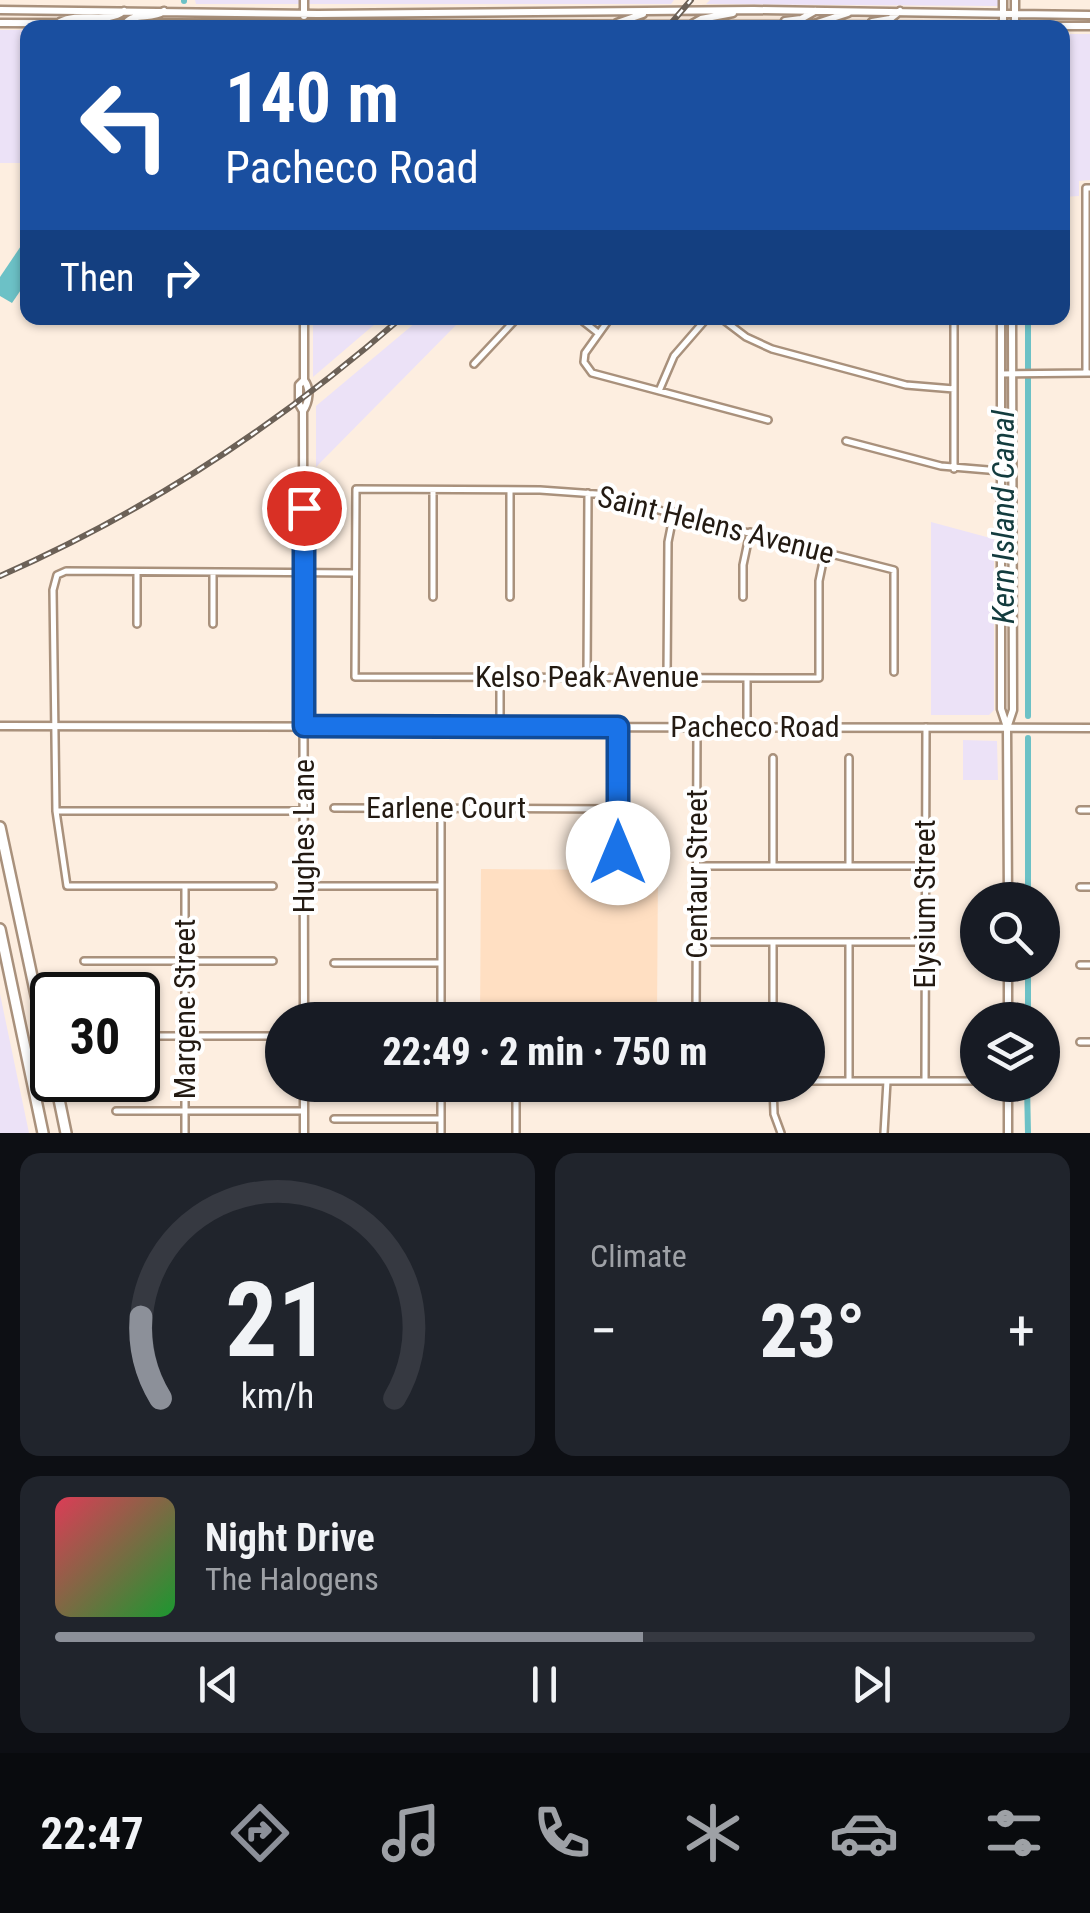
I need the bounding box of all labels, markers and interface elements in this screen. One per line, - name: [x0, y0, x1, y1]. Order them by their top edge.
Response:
- text: 140 m: [225, 57, 399, 139]
- icon: left: [60, 60, 190, 190]
- text: Pacheco Road: [225, 141, 479, 194]
- icon: right: [154, 250, 209, 305]
- text: Then: [60, 256, 134, 300]
- water label: Kern Island Canal: [984, 409, 1022, 624]
- pin: [262, 466, 347, 551]
- street label: Saint Helens Avenue: [594, 478, 838, 571]
- icon: arrive: [277, 481, 332, 536]
- street label: Kelso Peak Avenue: [475, 659, 699, 694]
- street label: Pacheco Road: [670, 709, 840, 744]
- street label: Hughes Lane: [286, 759, 321, 913]
- street label: Centaur Street: [679, 789, 714, 959]
- street label: Earlene Court: [366, 790, 526, 825]
- position arrow: [566, 801, 670, 905]
- street label: Elysium Street: [907, 819, 942, 989]
- map controls: [960, 882, 1060, 1102]
- button: search: [960, 882, 1060, 982]
- street label: Margene Street: [167, 919, 202, 1099]
- speed limit sign: 30: [30, 972, 160, 1102]
- button: layers: [960, 1002, 1060, 1102]
- text: 22:49 · 2 min · 750 m: [383, 1030, 707, 1074]
- text: Climate: [590, 1237, 687, 1275]
- text: 21: [225, 1260, 330, 1381]
- text: 23°: [760, 1287, 865, 1375]
- text: −: [590, 1299, 618, 1363]
- text: +: [1008, 1299, 1035, 1363]
- text: km/h: [241, 1375, 314, 1417]
- text: Night Drive: [205, 1516, 375, 1560]
- text: The Halogens: [205, 1560, 379, 1598]
- icon: previous: [191, 1657, 246, 1712]
- icon: pause: [517, 1657, 572, 1712]
- icon: next: [844, 1657, 899, 1712]
- icon: directions: [225, 1798, 295, 1868]
- icon: music: [376, 1798, 446, 1868]
- icon: phone: [527, 1798, 597, 1868]
- icon: climate: [678, 1798, 748, 1868]
- icon: car: [829, 1798, 899, 1868]
- icon: filters: [979, 1798, 1049, 1868]
- text: 22:47: [40, 1807, 144, 1860]

